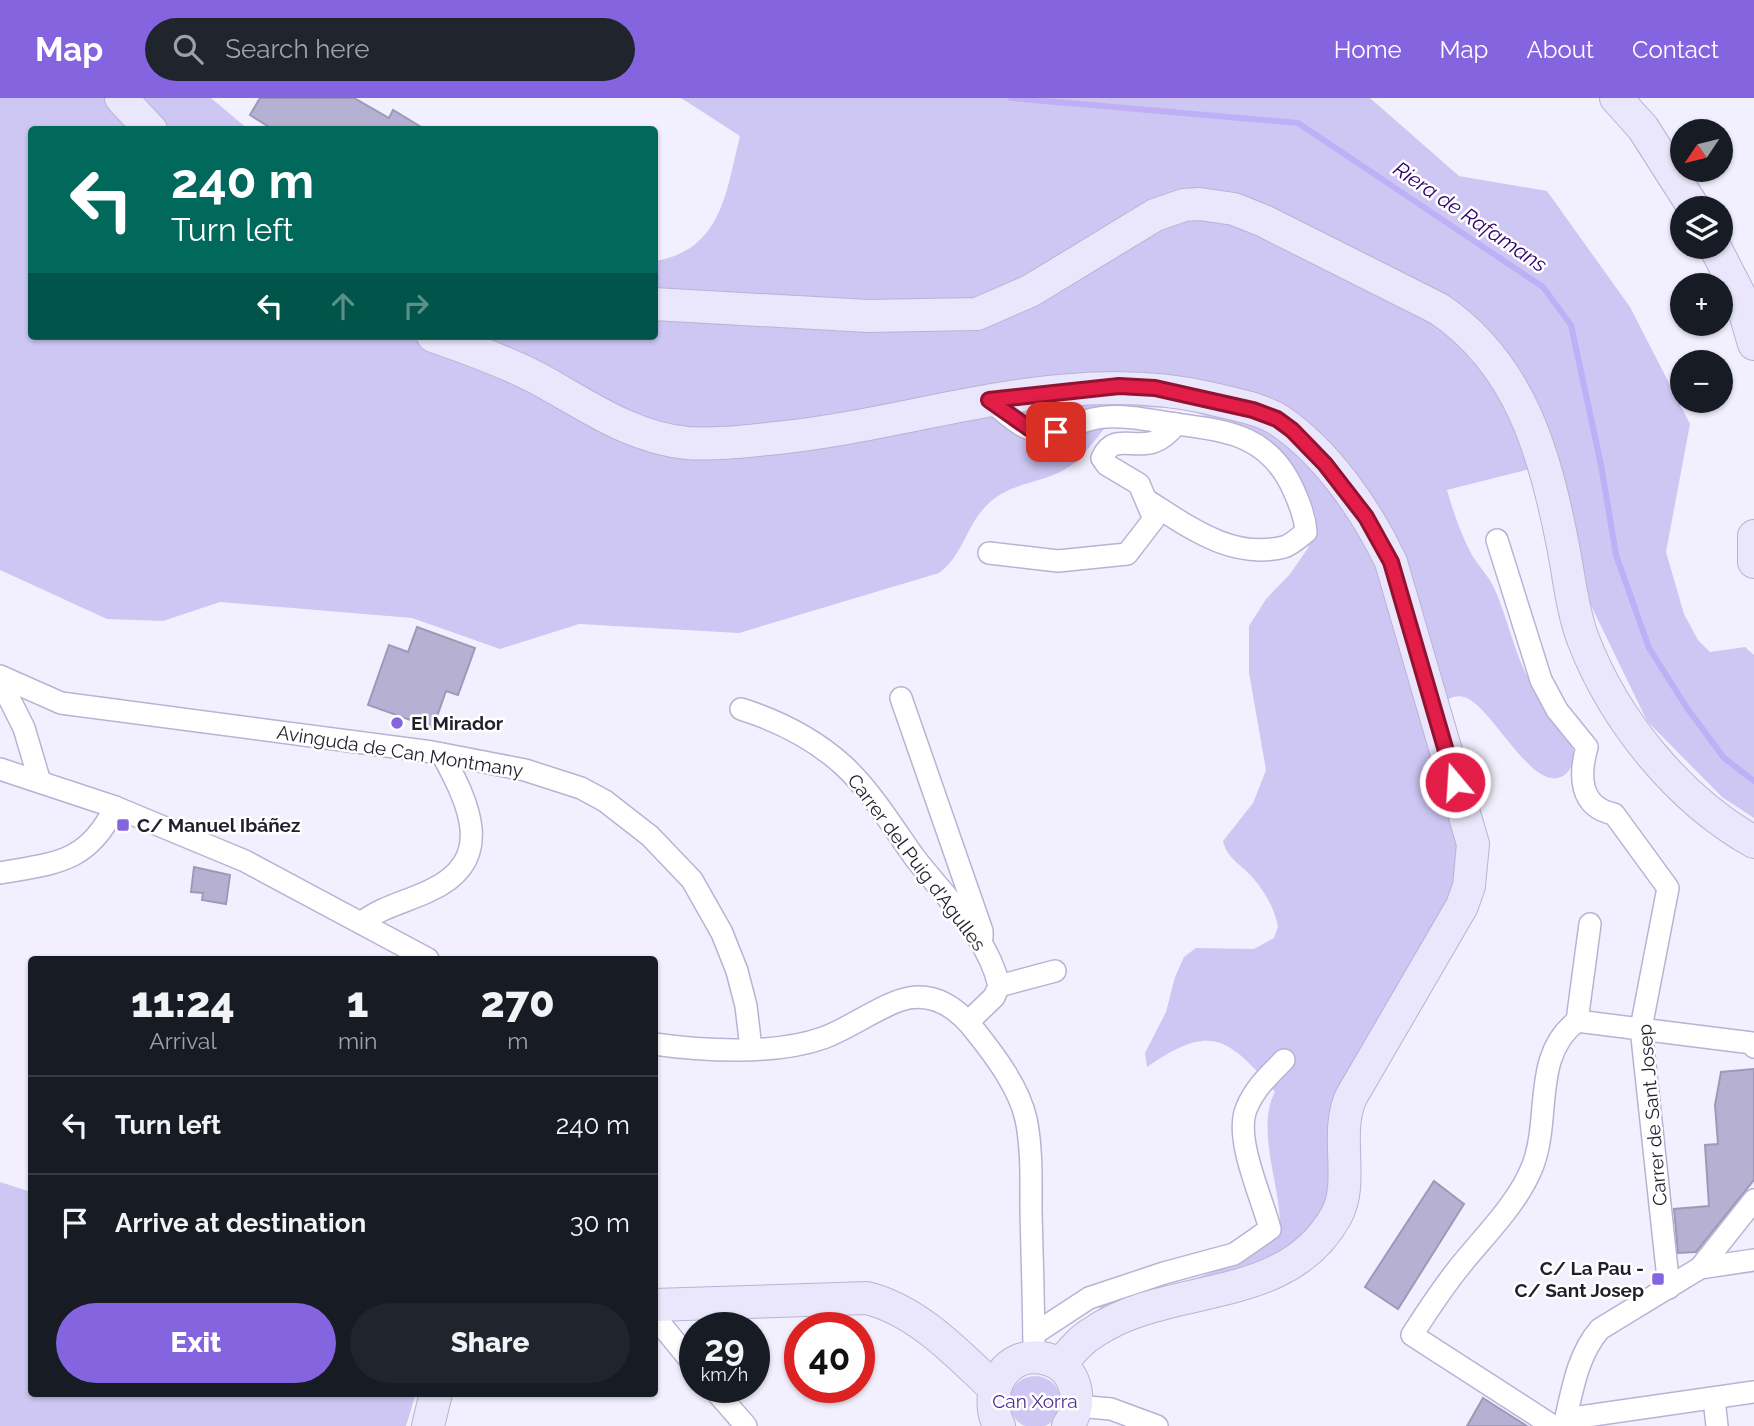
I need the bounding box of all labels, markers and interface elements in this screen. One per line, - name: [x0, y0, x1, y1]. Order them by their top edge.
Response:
- search box: [145, 18, 635, 81]
- text: Map: [35, 30, 103, 69]
- icon: search: [169, 30, 207, 68]
- text: Search here: [225, 34, 370, 64]
- text: Home: [1334, 35, 1402, 64]
- text: Map: [1440, 35, 1488, 64]
- text: About: [1526, 35, 1594, 64]
- text: Contact: [1632, 35, 1719, 64]
- north arrow: [1670, 119, 1732, 182]
- map controls: [1670, 119, 1733, 413]
- text: 240 m: [171, 152, 314, 209]
- icon: left: [56, 154, 147, 245]
- water label: Riera de Rafamans: [1389, 156, 1552, 277]
- button: layers: [1670, 196, 1733, 259]
- text: Turn left: [171, 211, 293, 248]
- button: +: [1670, 273, 1733, 336]
- icon: left: [251, 287, 289, 325]
- icon: ahead: [324, 287, 362, 325]
- icon: right: [397, 287, 435, 325]
- button: −: [1670, 350, 1733, 413]
- pin: [1026, 402, 1086, 462]
- icon: arrive: [1037, 413, 1075, 451]
- place label: El Mirador: [411, 712, 504, 734]
- marker: El Mirador: [389, 715, 405, 731]
- street label: Avinguda de Can Montmany: [275, 721, 525, 781]
- position arrow: [1418, 745, 1492, 819]
- street label: Carrer del Puig d'Agulles: [843, 769, 991, 955]
- place label: C/ Manuel Ibáñez: [137, 814, 300, 836]
- marker: C/ Manuel Ibáñez: [115, 817, 131, 833]
- text: 11:24: [131, 978, 235, 1027]
- text: 1: [347, 978, 369, 1027]
- text: 270: [481, 978, 555, 1027]
- street label: Carrer de Sant Josep: [1633, 1023, 1671, 1207]
- text: Arrival: [149, 1027, 217, 1054]
- text: min: [338, 1027, 377, 1054]
- text: m: [507, 1027, 528, 1054]
- icon: left: [56, 1106, 94, 1144]
- text: Turn left: [115, 1110, 221, 1140]
- text: 240 m: [556, 1110, 630, 1140]
- icon: arrive: [56, 1204, 94, 1242]
- text: Arrive at destination: [115, 1208, 366, 1238]
- text: 30 m: [570, 1208, 630, 1238]
- place label: C/ La Pau - C/ Sant Josep: [1514, 1257, 1644, 1301]
- marker: C/ La Pau - C/ Sant Josep: [1650, 1271, 1666, 1287]
- button: Exit: [56, 1303, 336, 1383]
- button: Share: [350, 1303, 630, 1383]
- speed limit sign: 40: [784, 1312, 875, 1403]
- text: 29: [704, 1328, 745, 1369]
- text: km/h: [701, 1364, 748, 1385]
- park label: Can Xorra: [992, 1390, 1078, 1412]

